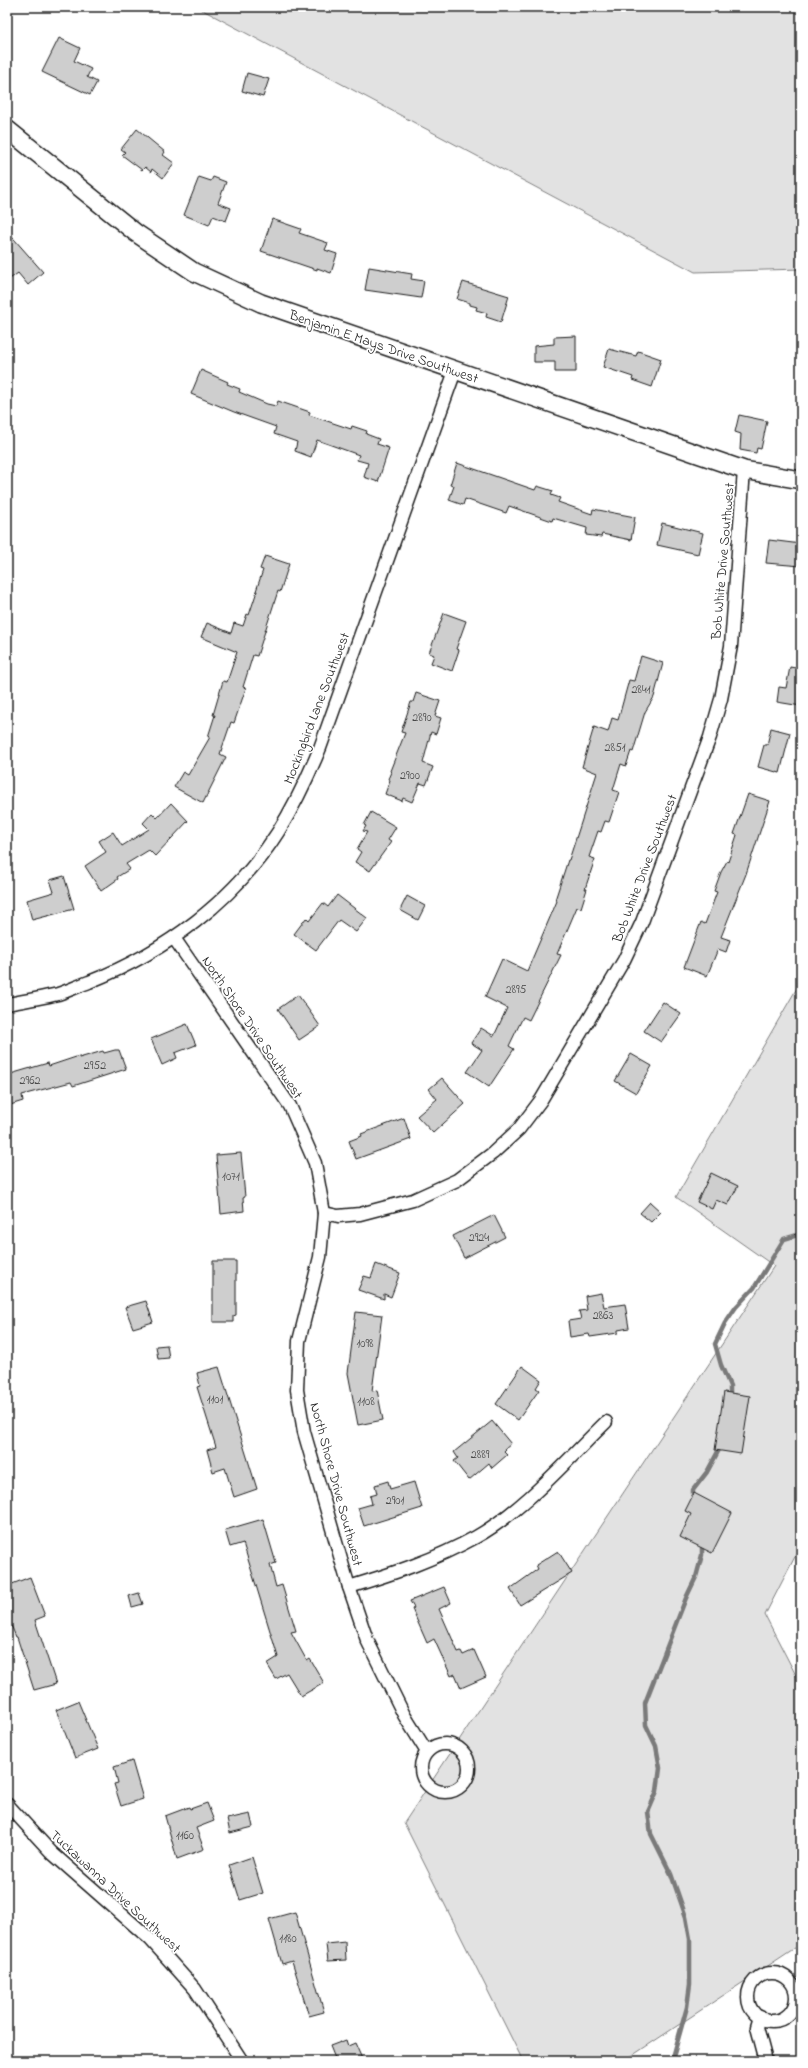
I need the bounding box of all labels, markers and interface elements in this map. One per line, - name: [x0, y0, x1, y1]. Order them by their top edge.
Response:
- street label: Benjamin E Mays Drive Southwest: [285, 305, 481, 391]
- street label: Bob White Drive Southwest: [706, 482, 741, 641]
- street label: Mockingbird Lane Southwest: [279, 629, 357, 788]
- house number: 2841: [631, 681, 651, 699]
- house number: 2890: [412, 709, 432, 727]
- house number: 2851: [604, 739, 626, 757]
- house number: 2900: [400, 767, 420, 785]
- street label: Bob White Drive Southwest: [607, 791, 683, 947]
- street label: North Shore Drive Southwest: [196, 952, 308, 1104]
- house number: 2895: [506, 981, 527, 999]
- house number: 2952: [84, 1057, 106, 1075]
- house number: 2962: [20, 1072, 40, 1090]
- house number: 1071: [222, 1168, 240, 1186]
- house number: 2924: [469, 1229, 489, 1247]
- house number: 2863: [593, 1307, 613, 1325]
- house number: 1098: [356, 1335, 374, 1353]
- house number: 1101: [207, 1391, 223, 1409]
- house number: 1108: [357, 1393, 375, 1411]
- street label: North Shore Drive Southwest: [304, 1400, 368, 1569]
- house number: 2889: [471, 1446, 490, 1464]
- house number: 2901: [386, 1492, 404, 1510]
- street label: Tuckawanna Drive Southwest: [45, 1826, 185, 1959]
- house number: 1160: [176, 1827, 194, 1845]
- house number: 1180: [279, 1930, 297, 1948]

